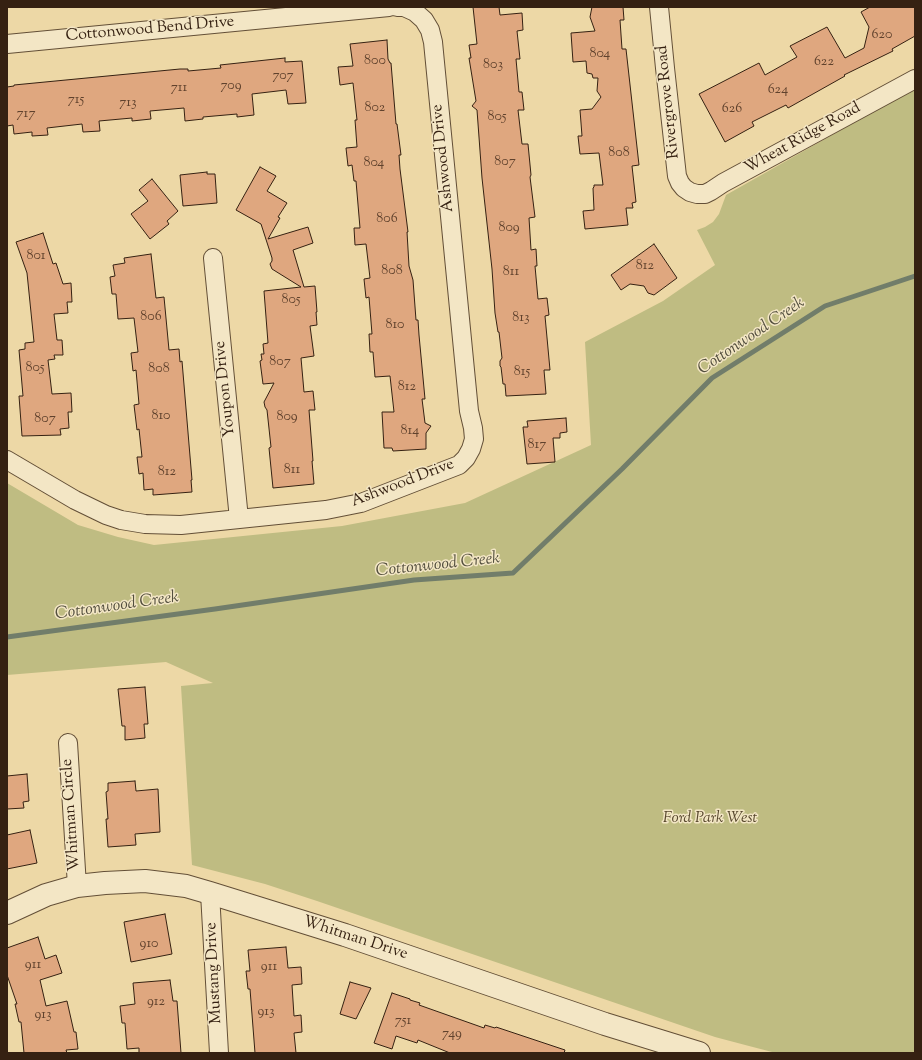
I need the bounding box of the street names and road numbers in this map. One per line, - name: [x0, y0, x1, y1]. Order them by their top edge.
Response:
- street label: Cottonwood Bend Drive: [65, 13, 235, 47]
- street label: Rivergrove Road: [653, 44, 685, 160]
- street label: Wheat Ridge Road: [742, 99, 864, 179]
- street label: Ashwood Drive: [429, 103, 459, 213]
- street label: Youpon Drive: [211, 340, 241, 438]
- street label: Ashwood Drive: [349, 456, 457, 512]
- street label: Whitman Circle: [58, 758, 86, 872]
- street label: Whitman Drive: [300, 913, 410, 965]
- street label: Mustang Drive: [203, 922, 227, 1024]

